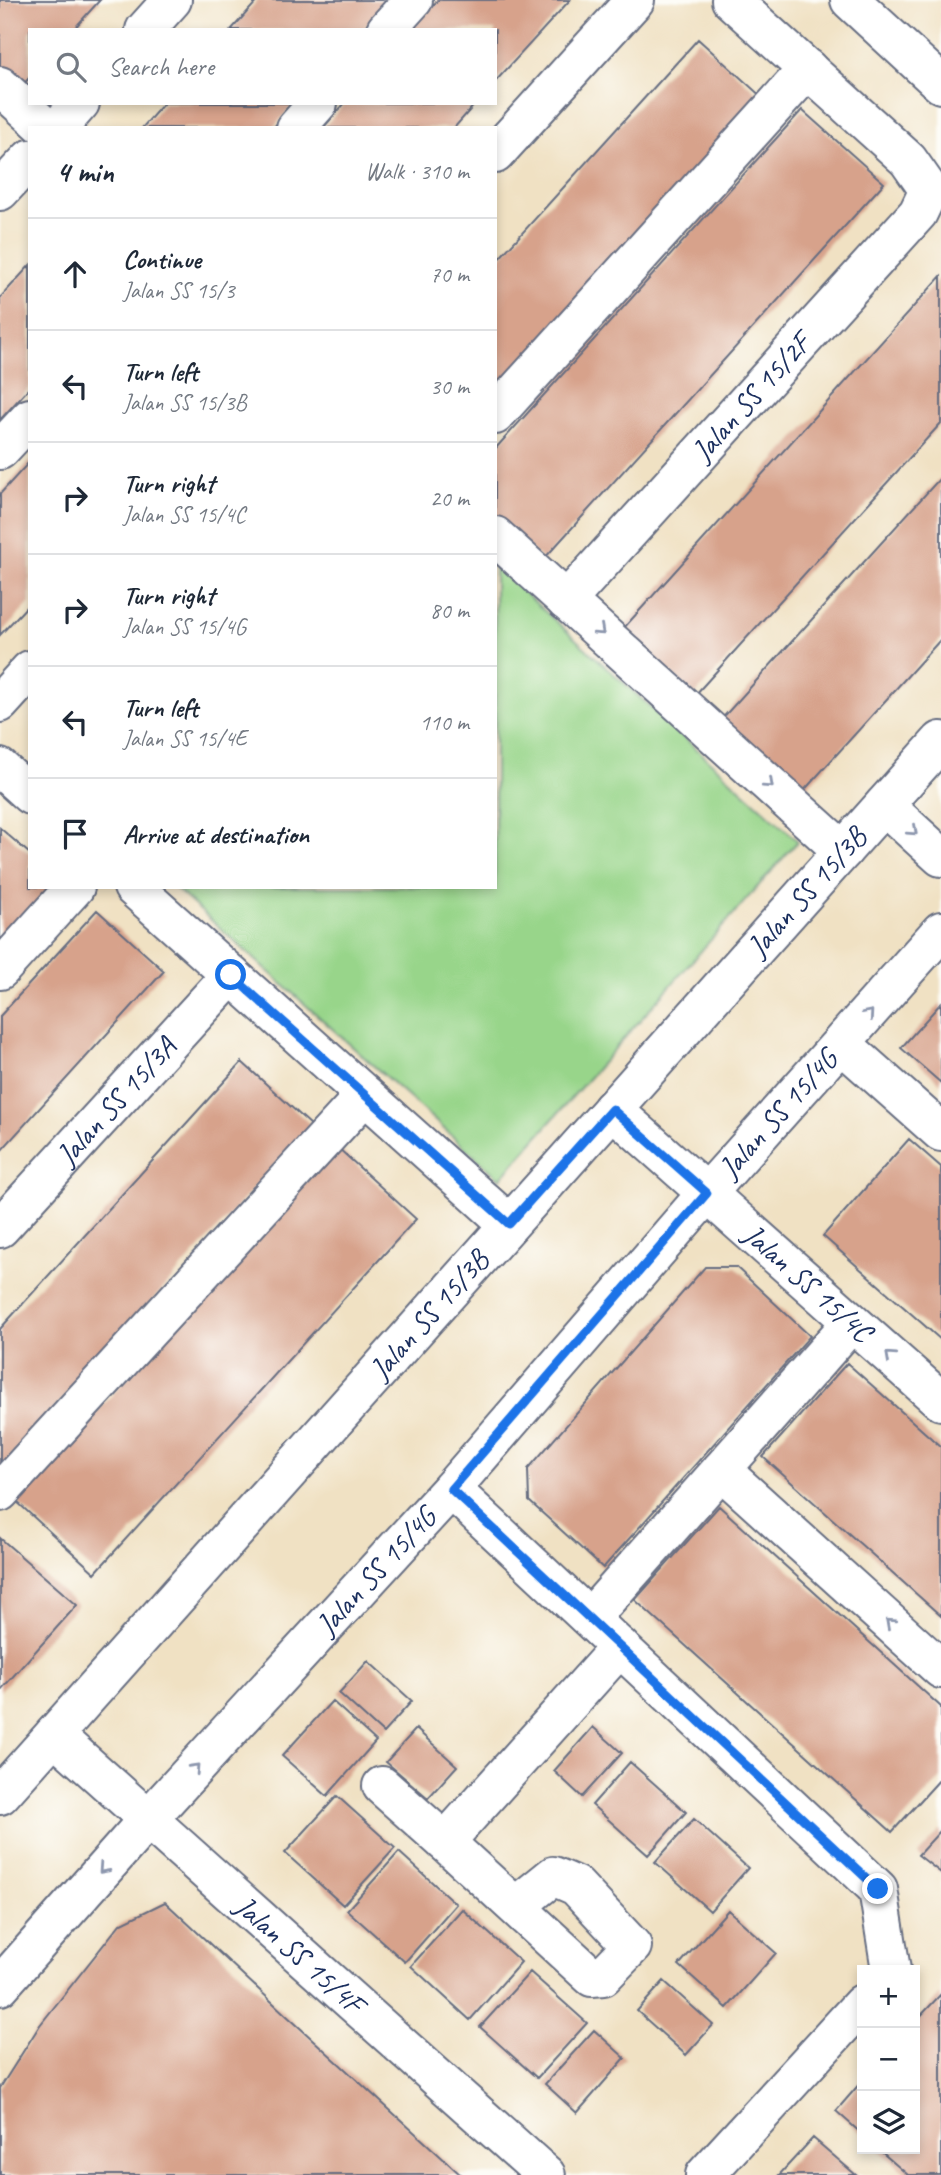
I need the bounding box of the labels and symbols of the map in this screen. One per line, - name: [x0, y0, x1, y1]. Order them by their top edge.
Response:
- street label: Jalan SS 15/2F: [682, 321, 823, 471]
- one-way arrow: [592, 623, 605, 635]
- one-way arrow: [761, 776, 774, 788]
- street label: Jalan SS 15/3B: [737, 817, 876, 966]
- one-way arrow: [904, 823, 917, 835]
- route start: [215, 959, 246, 990]
- one-way arrow: [861, 1009, 873, 1022]
- street label: Jalan SS 15/3A: [46, 1027, 185, 1175]
- street label: Jalan SS 15/4G: [709, 1039, 848, 1187]
- street label: Jalan SS 15/4C: [734, 1214, 882, 1352]
- street label: Jalan SS 15/3B: [360, 1240, 498, 1389]
- one-way arrow: [885, 1352, 898, 1364]
- street label: Jalan SS 15/4G: [306, 1497, 446, 1644]
- one-way arrow: [885, 1619, 898, 1631]
- one-way arrow: [187, 1763, 199, 1776]
- one-way arrow: [99, 1861, 112, 1874]
- route end: [862, 1873, 893, 1904]
- street label: Jalan SS 15/4F: [226, 1886, 376, 2026]

